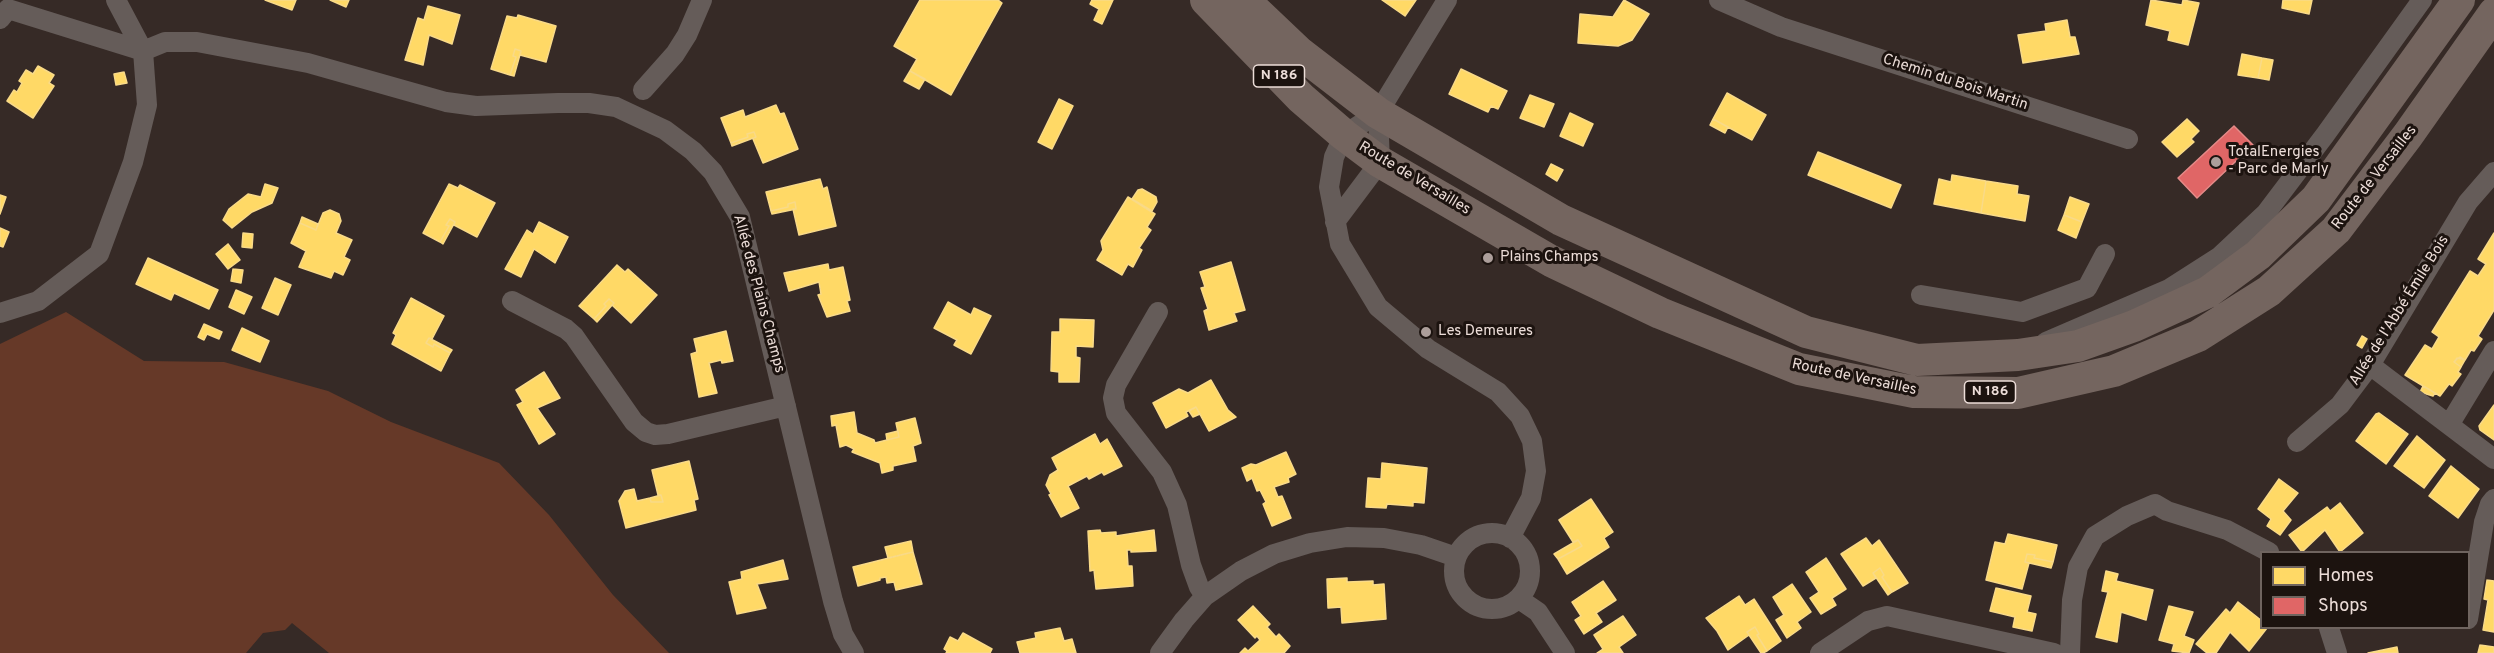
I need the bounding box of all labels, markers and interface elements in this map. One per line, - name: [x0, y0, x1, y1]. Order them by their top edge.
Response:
- street label: Chemin du Bois Martin: [1880, 51, 2030, 115]
- road number: N 186: [1254, 65, 1304, 87]
- street label: Route de Versailles: [2329, 122, 2421, 234]
- street label: Route de Versailles: [1355, 139, 1473, 219]
- place label: TotalEnergies - Parc de Marly: [2228, 144, 2329, 179]
- marker: TotalEnergies - Parc de Marly: [2209, 155, 2223, 169]
- street label: Allée des Plains Champs: [728, 213, 788, 375]
- street label: Allée de l'Abbé Émile Bois: [2346, 232, 2454, 390]
- place label: Plains Champs: [1500, 249, 1599, 267]
- marker: Plains Champs: [1481, 251, 1495, 265]
- place label: Les Demeures: [1438, 323, 1533, 341]
- marker: Les Demeures: [1419, 325, 1433, 339]
- street label: Route de Versailles: [1790, 356, 1918, 400]
- road number: N 186: [1964, 381, 2016, 403]
- legend: [2260, 551, 2470, 629]
- text: Homes: [2318, 565, 2374, 588]
- text: Shops: [2318, 595, 2368, 618]

